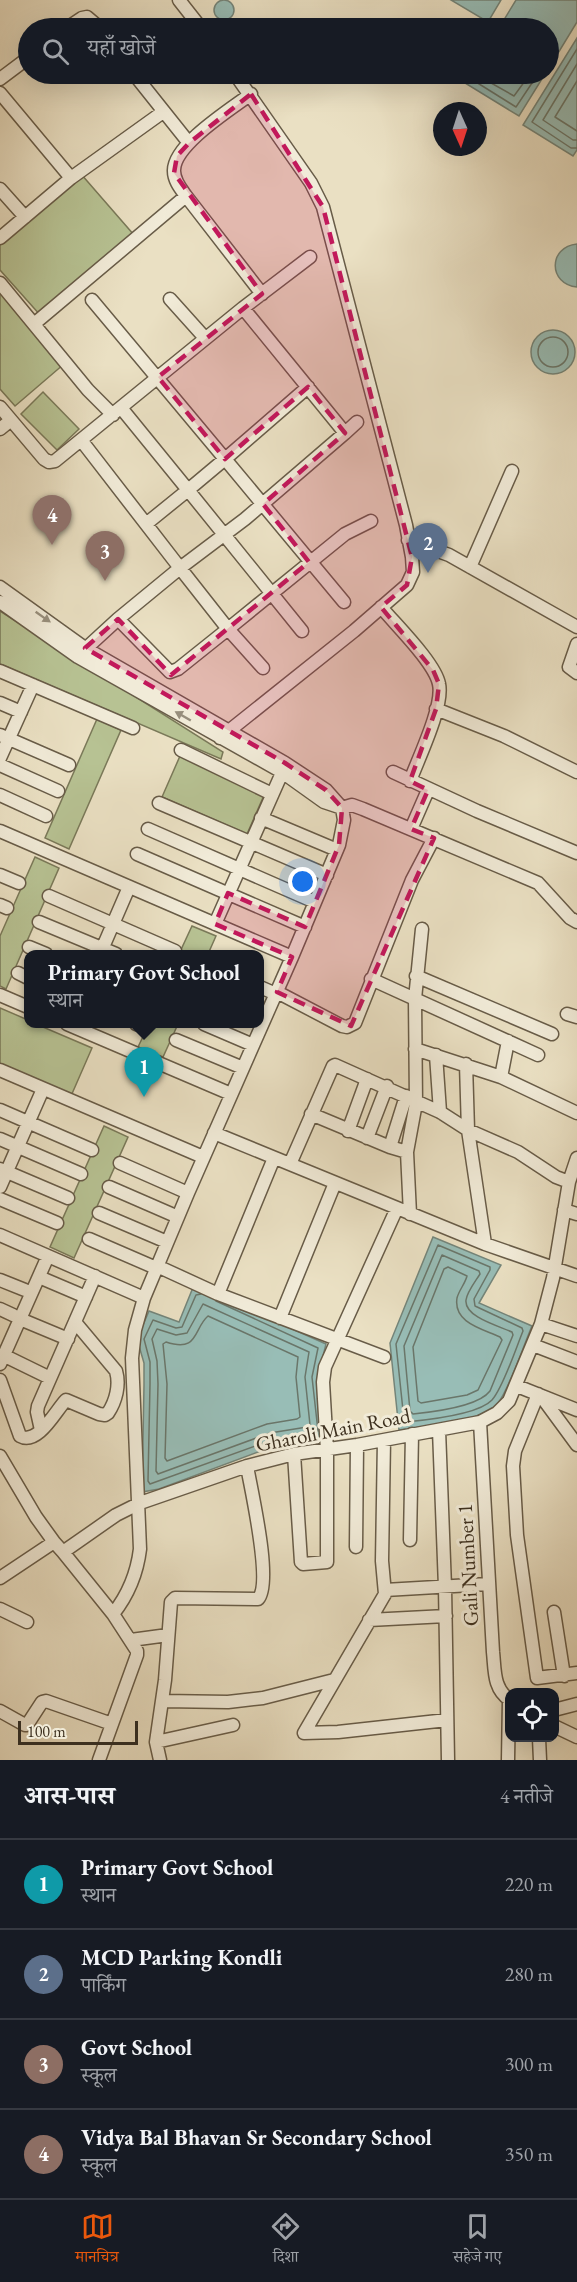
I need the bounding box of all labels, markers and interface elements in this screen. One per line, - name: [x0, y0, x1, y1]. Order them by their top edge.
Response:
- search box: [18, 18, 559, 84]
- text: यहाँ खोजें: [87, 33, 156, 62]
- icon: search: [39, 35, 72, 68]
- north arrow: [433, 102, 487, 156]
- pin: 4: [32, 496, 72, 545]
- pin: 2: [408, 524, 448, 573]
- pin: 3: [86, 532, 124, 581]
- one-way arrow: [34, 611, 50, 623]
- one-way arrow: [174, 712, 191, 722]
- your location: [288, 867, 317, 896]
- popup: [24, 950, 264, 1028]
- text: Primary Govt School: [48, 958, 240, 987]
- text: स्थान: [48, 987, 83, 1013]
- pin: 1: [124, 1048, 164, 1097]
- street label: Gharoli Main Road: [253, 1401, 413, 1458]
- street label: Gali Number 1: [451, 1503, 484, 1627]
- map controls: [505, 1688, 559, 1742]
- button: locate: [505, 1688, 559, 1742]
- scale bar: [18, 1718, 138, 1746]
- text: 100 m: [27, 1721, 66, 1742]
- text: आस-पास: [24, 1778, 115, 1812]
- text: 4 नतीजे: [500, 1783, 553, 1809]
- text: Primary Govt School: [81, 1853, 273, 1882]
- text: 1: [38, 1871, 49, 1897]
- text: 220 m: [505, 1871, 553, 1897]
- text: स्थान: [81, 1882, 116, 1908]
- text: MCD Parking Kondli: [81, 1943, 282, 1972]
- text: 2: [38, 1961, 49, 1987]
- text: 280 m: [505, 1961, 553, 1987]
- text: पार्किंग: [81, 1972, 126, 1998]
- text: Govt School: [81, 2033, 192, 2062]
- text: 3: [38, 2051, 49, 2077]
- text: 300 m: [505, 2051, 553, 2077]
- text: स्कूल: [81, 2062, 117, 2088]
- text: Vidya Bal Bhavan Sr Secondary School: [81, 2123, 432, 2152]
- text: 4: [38, 2141, 49, 2167]
- text: 350 m: [505, 2141, 553, 2167]
- text: स्कूल: [81, 2152, 117, 2178]
- tab: मानचित्र: [75, 2210, 119, 2272]
- tab: दिशा: [269, 2210, 302, 2272]
- tab: सहेजे गए: [453, 2210, 502, 2272]

